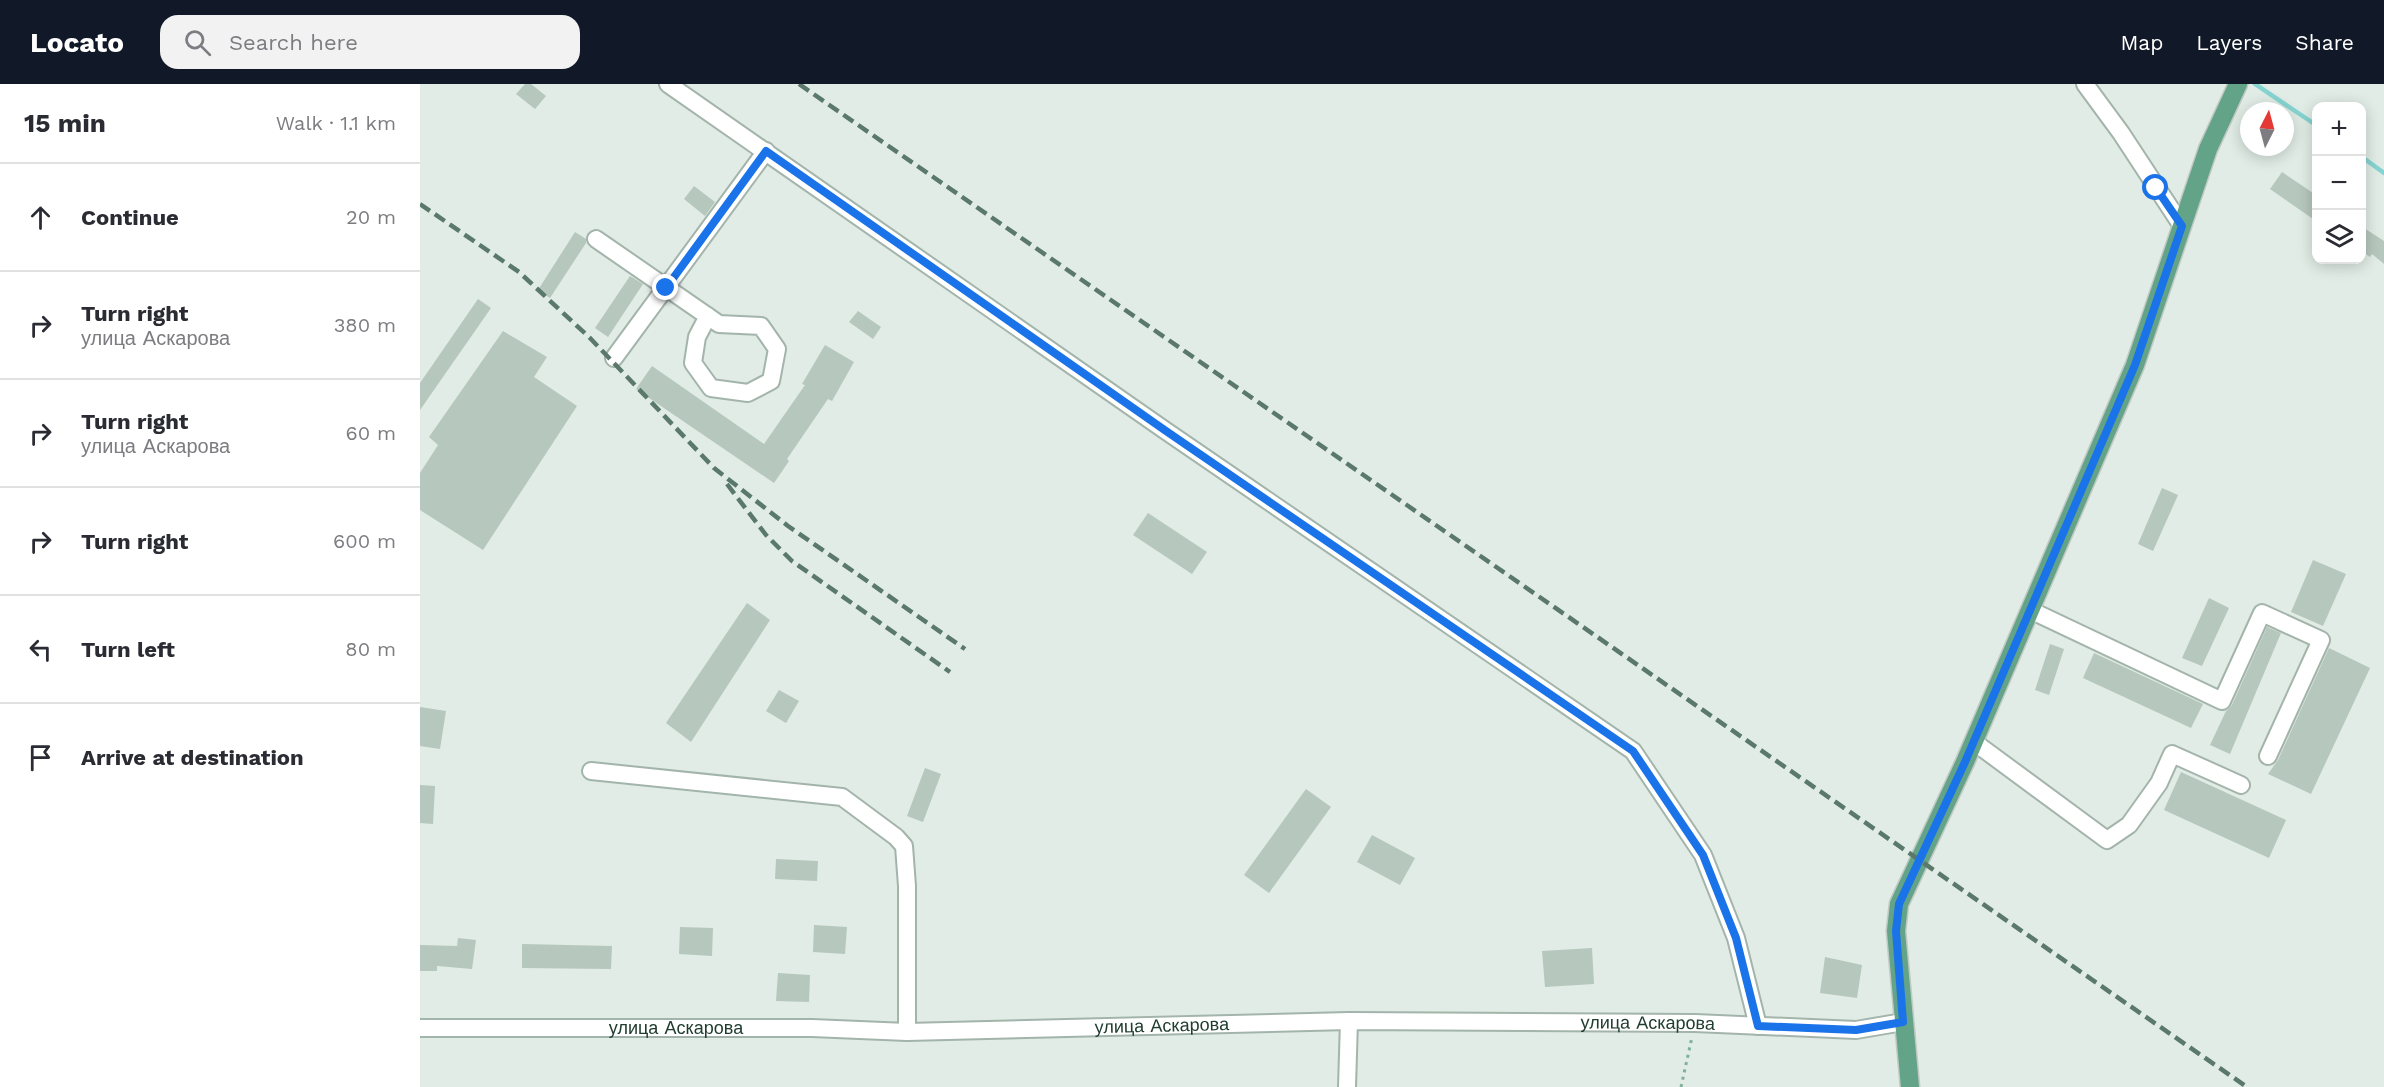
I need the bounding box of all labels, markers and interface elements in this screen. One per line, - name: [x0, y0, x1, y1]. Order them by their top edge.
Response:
- search box: [160, 15, 580, 69]
- text: Locato: [30, 26, 124, 59]
- icon: search: [181, 26, 214, 59]
- text: Search here: [229, 30, 358, 55]
- text: Map: [2120, 30, 2163, 55]
- text: Layers: [2196, 30, 2262, 55]
- text: Share: [2295, 30, 2354, 55]
- north arrow: [2240, 102, 2294, 156]
- map controls: [2312, 102, 2366, 264]
- button: +: [2312, 102, 2366, 156]
- text: 15 min: [24, 108, 106, 138]
- text: Walk · 1.1 km: [276, 111, 396, 135]
- button: −: [2312, 156, 2366, 210]
- route start: [2142, 174, 2168, 200]
- icon: ahead: [24, 201, 57, 234]
- text: Continue: [81, 205, 179, 230]
- text: 20 m: [346, 205, 396, 229]
- button: layers: [2312, 210, 2366, 264]
- route end: [652, 274, 678, 300]
- text: Turn right: [81, 301, 188, 326]
- icon: right: [24, 309, 57, 342]
- text: 380 m: [334, 313, 396, 337]
- text: улица Аскарова: [81, 326, 230, 350]
- text: Turn right: [81, 409, 188, 434]
- icon: right: [24, 417, 57, 450]
- text: 60 m: [346, 421, 396, 445]
- text: улица Аскарова: [81, 434, 230, 458]
- icon: right: [24, 525, 57, 558]
- text: Turn right: [81, 529, 188, 554]
- text: 600 m: [333, 529, 396, 553]
- icon: left: [24, 633, 57, 666]
- text: Turn left: [81, 637, 175, 662]
- text: 80 m: [345, 637, 396, 661]
- icon: arrive: [24, 741, 57, 774]
- text: Arrive at destination: [81, 745, 304, 770]
- street label: улица Аскарова: [1581, 1011, 1716, 1034]
- street label: улица Аскарова: [1094, 1013, 1230, 1037]
- street label: улица Аскарова: [609, 1017, 744, 1038]

